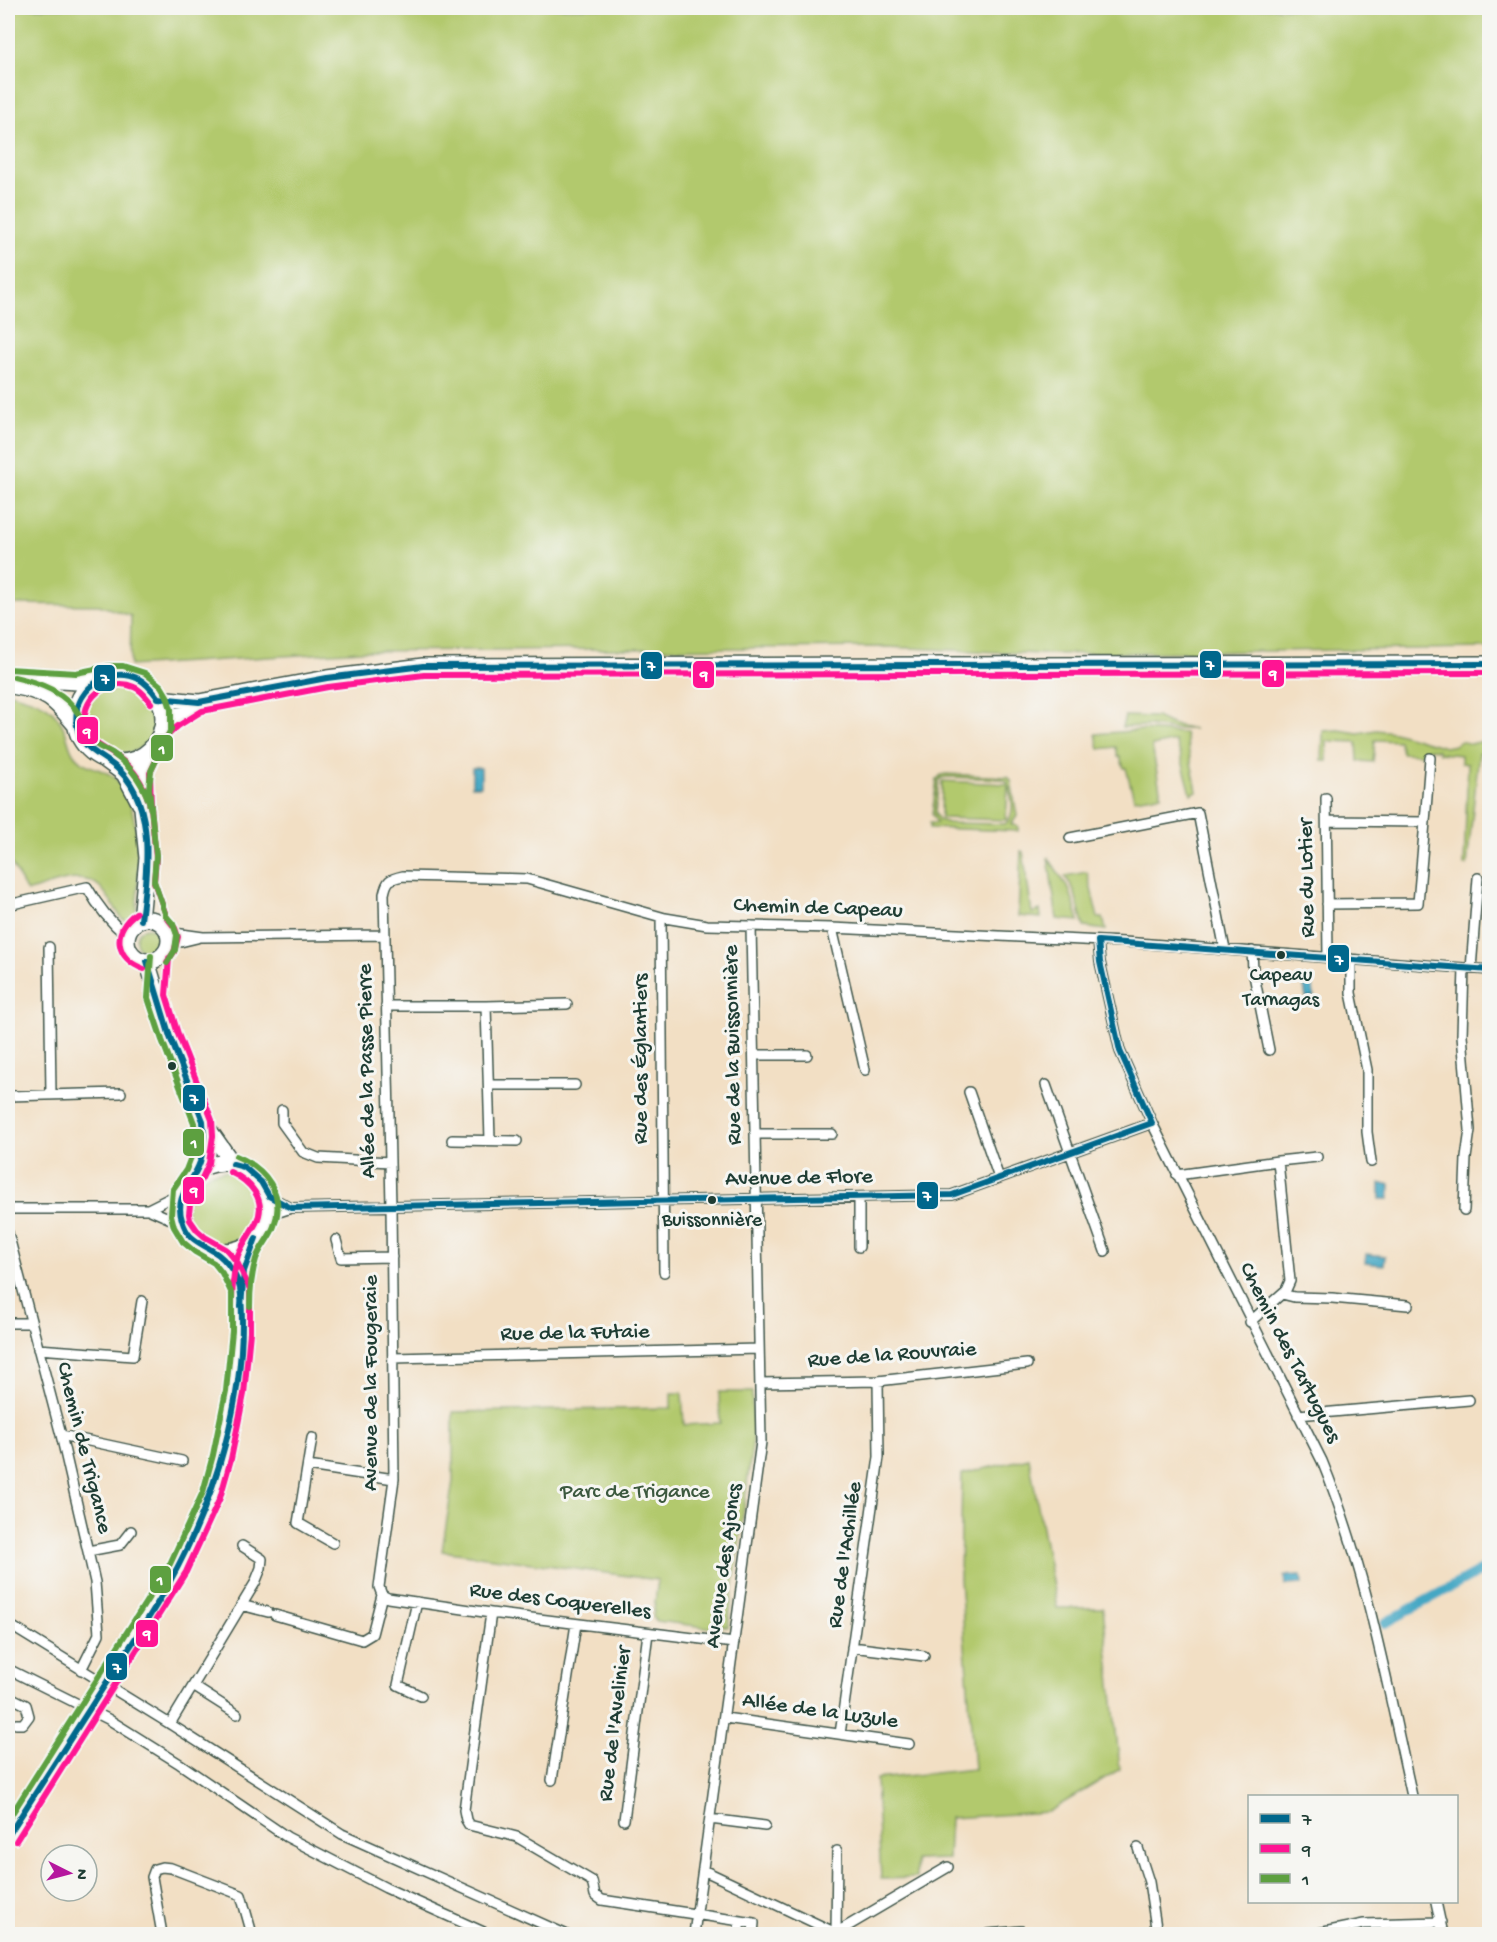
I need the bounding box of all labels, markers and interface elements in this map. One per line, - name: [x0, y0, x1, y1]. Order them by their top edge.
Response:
- line badge: 7: [1199, 650, 1222, 679]
- line badge: 7: [640, 651, 663, 680]
- text: 7: [1205, 658, 1215, 677]
- text: 7: [646, 659, 656, 678]
- line badge: 9: [1261, 659, 1285, 688]
- line badge: 9: [692, 660, 715, 689]
- line badge: 7: [93, 664, 116, 692]
- text: 9: [1268, 667, 1277, 686]
- text: 9: [699, 668, 708, 687]
- text: 7: [100, 672, 110, 691]
- line badge: 9: [76, 716, 99, 745]
- text: 9: [82, 725, 91, 744]
- line badge: 1: [150, 734, 174, 762]
- text: 1: [158, 742, 165, 761]
- street label: Rue du Lotier: [1294, 816, 1322, 938]
- street label: Chemin de Capeau: [733, 893, 903, 925]
- street label: Rue de la Buissonnière: [719, 944, 749, 1145]
- line badge: 7: [1327, 944, 1350, 973]
- marker: Capeau Tarnagas: [1275, 949, 1287, 961]
- text: 7: [1334, 953, 1344, 972]
- street label: Allée de la Passe Pierre: [353, 963, 383, 1179]
- place label: Capeau Tarnagas: [1242, 965, 1320, 1013]
- street label: Rue des Églantiers: [629, 973, 655, 1144]
- unlabelled marker: [166, 1060, 178, 1072]
- line badge: 7: [182, 1084, 206, 1112]
- text: 7: [189, 1092, 199, 1111]
- line badge: 1: [182, 1128, 205, 1157]
- text: 1: [190, 1136, 197, 1155]
- street label: Avenue de Flore: [725, 1165, 874, 1193]
- line badge: 9: [182, 1176, 205, 1205]
- line badge: 7: [916, 1181, 939, 1210]
- text: 9: [189, 1184, 198, 1203]
- text: 7: [922, 1189, 932, 1208]
- marker: Buissonnière: [706, 1194, 718, 1206]
- place label: Buissonnière: [661, 1210, 763, 1233]
- street label: Chemin des Tartugues: [1232, 1259, 1346, 1448]
- street label: Avenue de la Fougeraie: [359, 1274, 385, 1491]
- street label: Rue de la Futaie: [500, 1320, 650, 1348]
- street label: Rue de la Rouvraie: [807, 1337, 978, 1375]
- street label: Chemin de Trigance: [49, 1360, 117, 1537]
- street label: Rue de l'Achillée: [823, 1479, 869, 1630]
- park label: Parc de Trigance: [559, 1480, 710, 1506]
- street label: Avenue des Ajoncs: [701, 1481, 750, 1650]
- line badge: 1: [149, 1565, 172, 1594]
- text: 1: [156, 1573, 163, 1592]
- street label: Rue des Coquerelles: [468, 1578, 653, 1626]
- line badge: 9: [135, 1619, 159, 1648]
- text: 9: [142, 1627, 151, 1646]
- street label: Rue de l'Avelinier: [594, 1643, 639, 1803]
- line badge: 7: [105, 1652, 128, 1681]
- text: 7: [112, 1661, 122, 1680]
- street label: Allée de la Luzule: [740, 1688, 900, 1736]
- legend: [1248, 1795, 1458, 1903]
- text: 7: [1301, 1811, 1312, 1832]
- text: 9: [1301, 1841, 1311, 1862]
- north arrow: [39, 1843, 99, 1903]
- text: N: [70, 1868, 90, 1881]
- text: 1: [1301, 1871, 1309, 1892]

